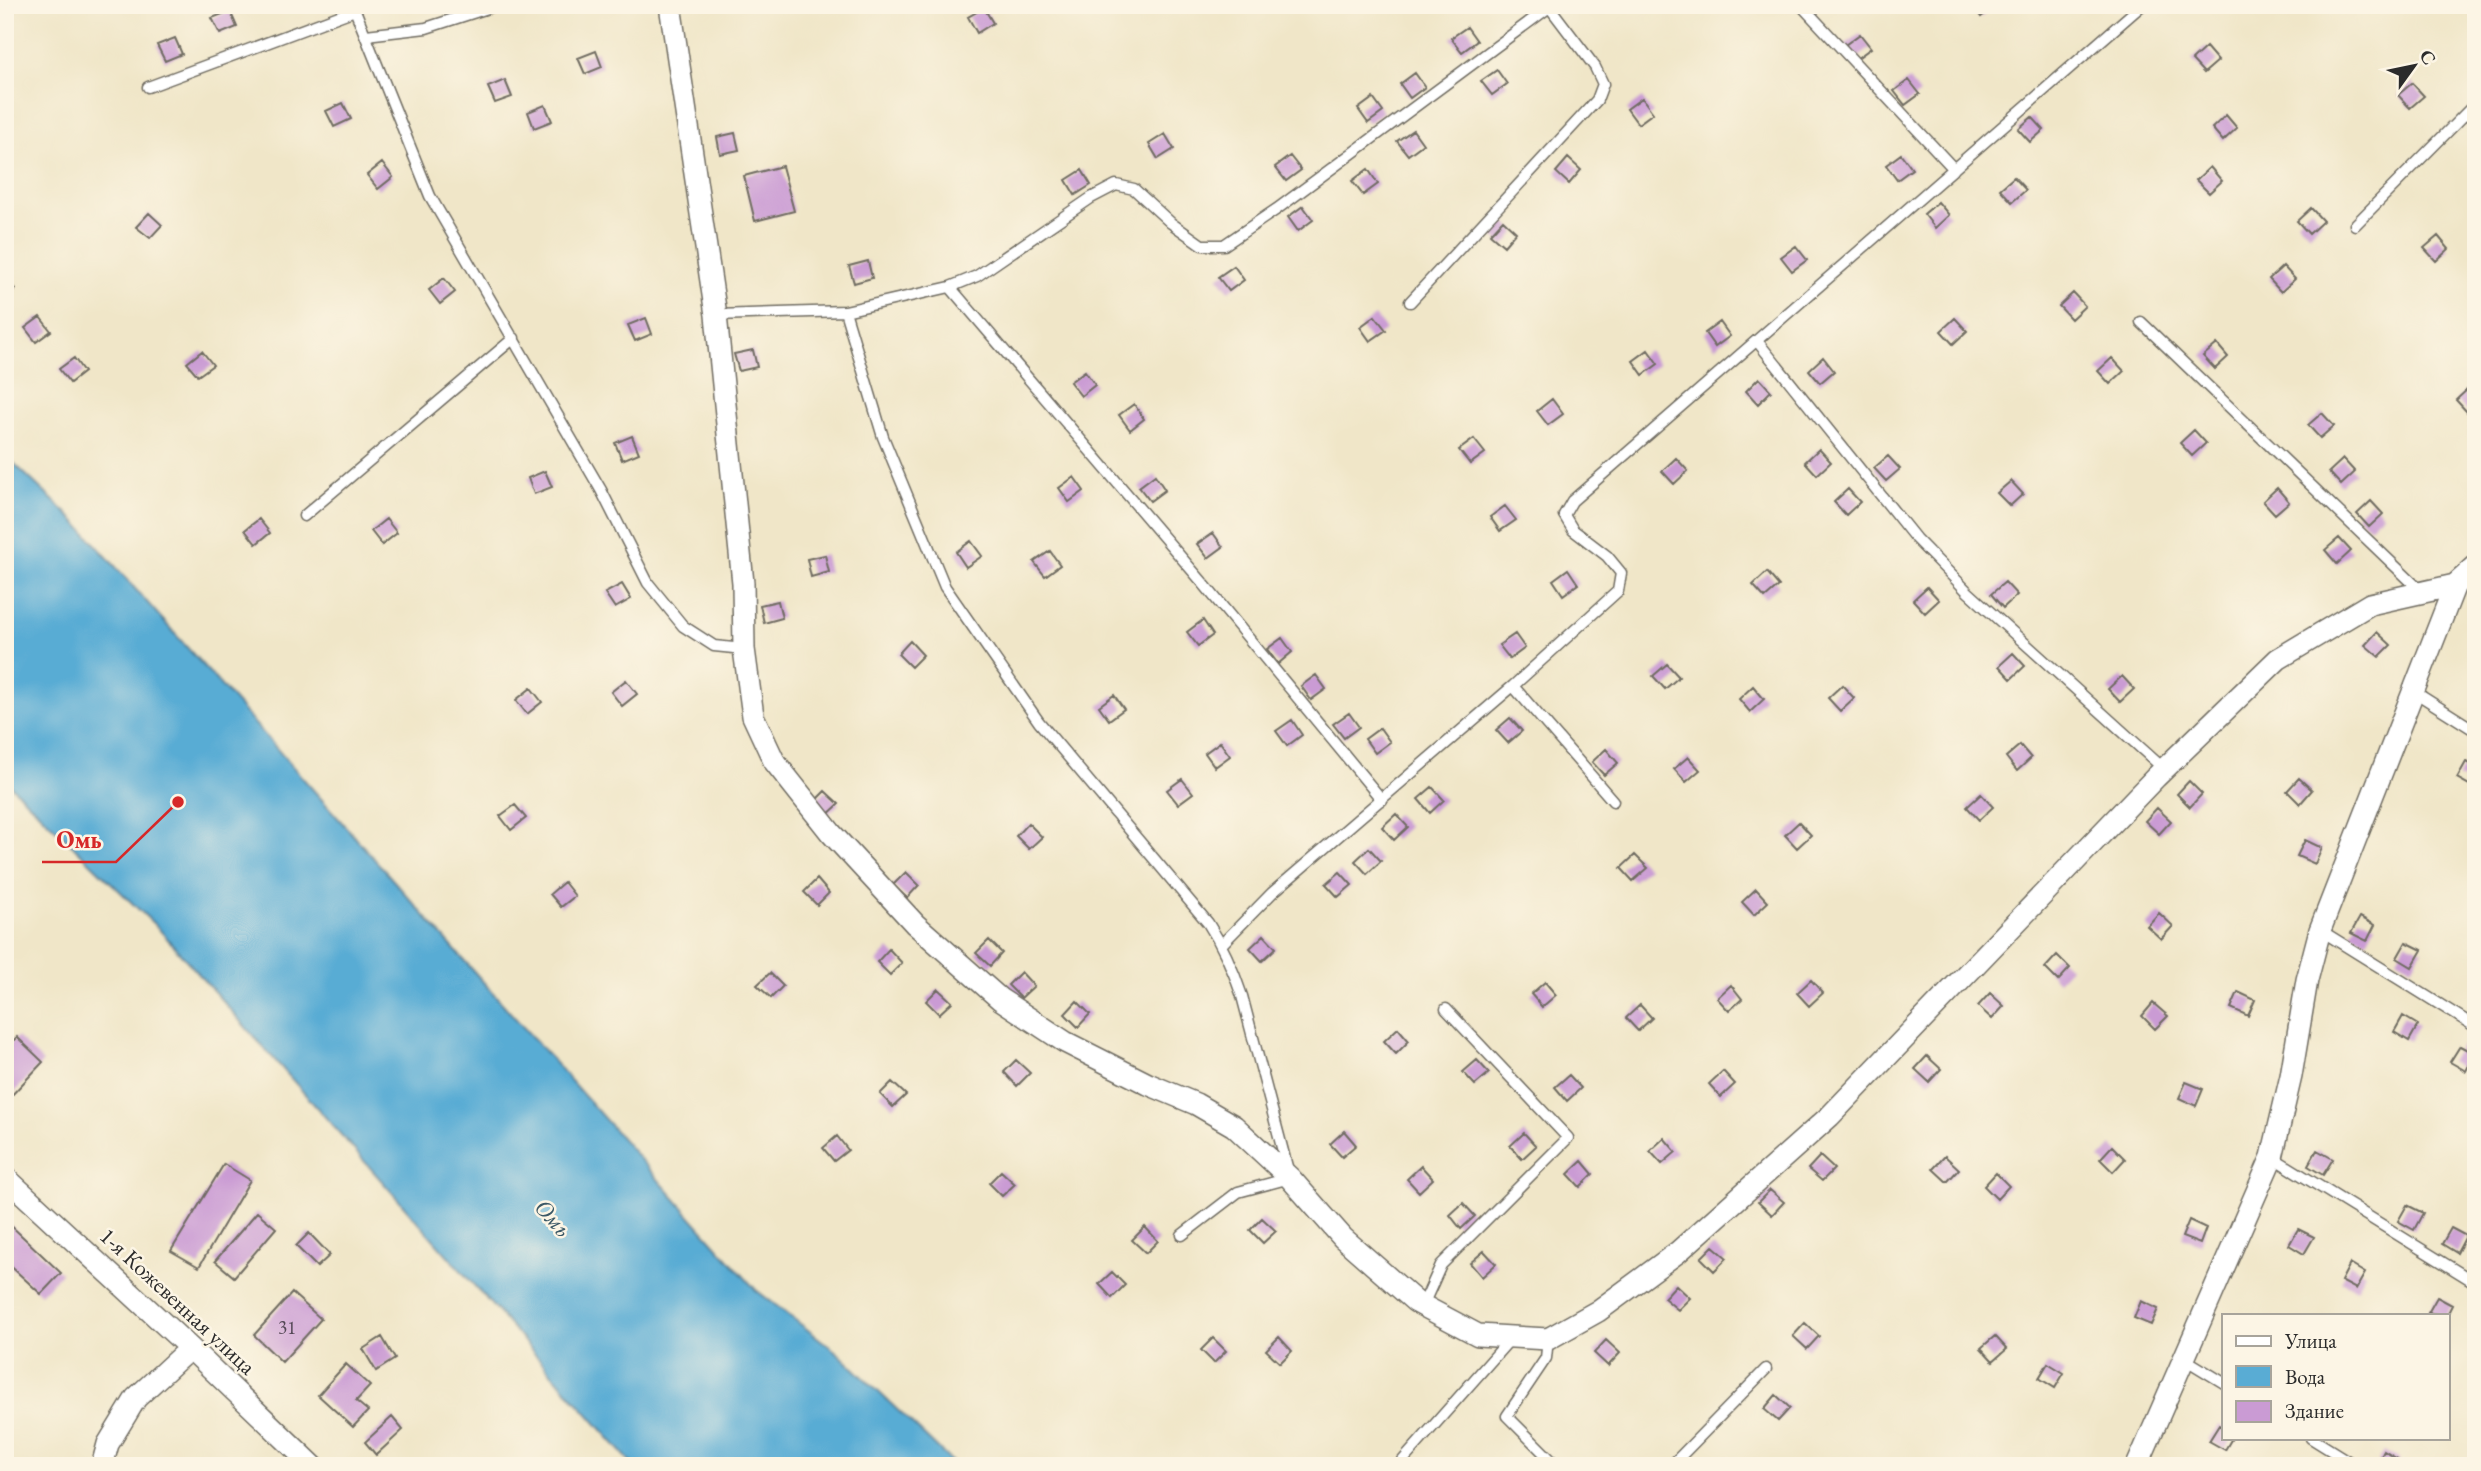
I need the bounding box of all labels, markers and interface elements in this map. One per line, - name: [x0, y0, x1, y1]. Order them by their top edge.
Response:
- north arrow: [2380, 32, 2450, 102]
- text: С: [2414, 45, 2442, 69]
- callout: Омь: [42, 817, 116, 862]
- text: Омь: [56, 824, 102, 855]
- water label: Омь: [528, 1192, 579, 1243]
- street label: 1-я Кожевенная улица: [94, 1221, 263, 1382]
- legend: [2222, 1314, 2450, 1440]
- house number: 31: [278, 1315, 296, 1340]
- text: Улица: [2284, 1327, 2337, 1354]
- text: Вода: [2285, 1363, 2326, 1390]
- text: Здание: [2285, 1397, 2344, 1424]

